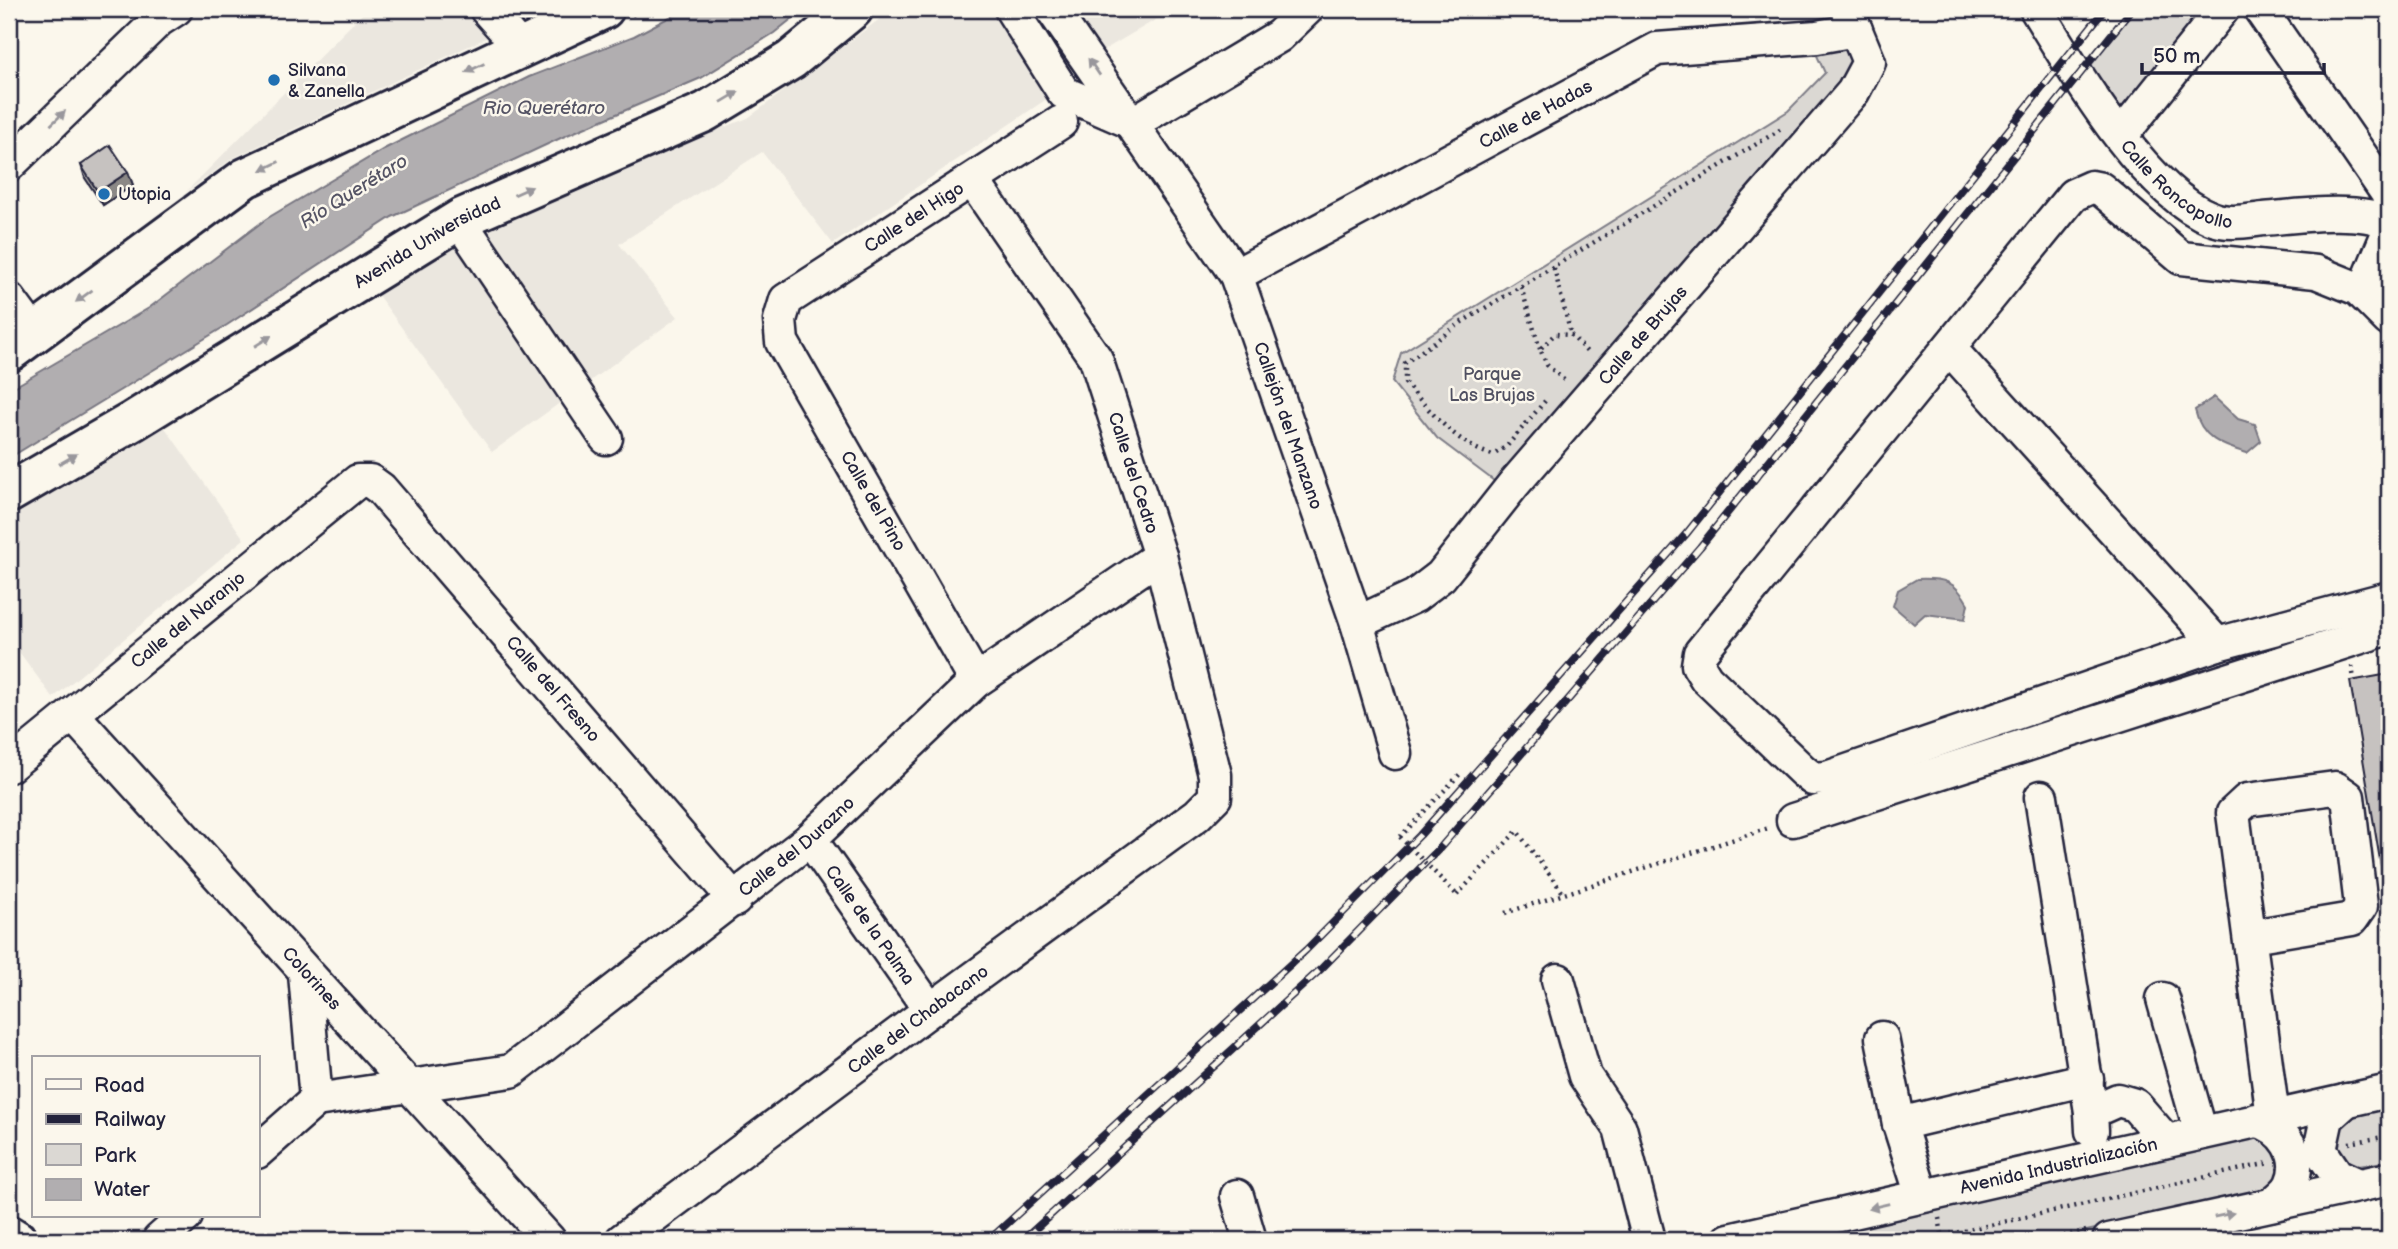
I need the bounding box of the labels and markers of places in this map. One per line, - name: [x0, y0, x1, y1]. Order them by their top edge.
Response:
- place label: Silvana & Zanella: [288, 60, 365, 102]
- marker: Silvana & Zanella: [266, 72, 282, 88]
- place label: Utopia: [118, 184, 171, 205]
- marker: Utopia: [96, 186, 112, 202]

